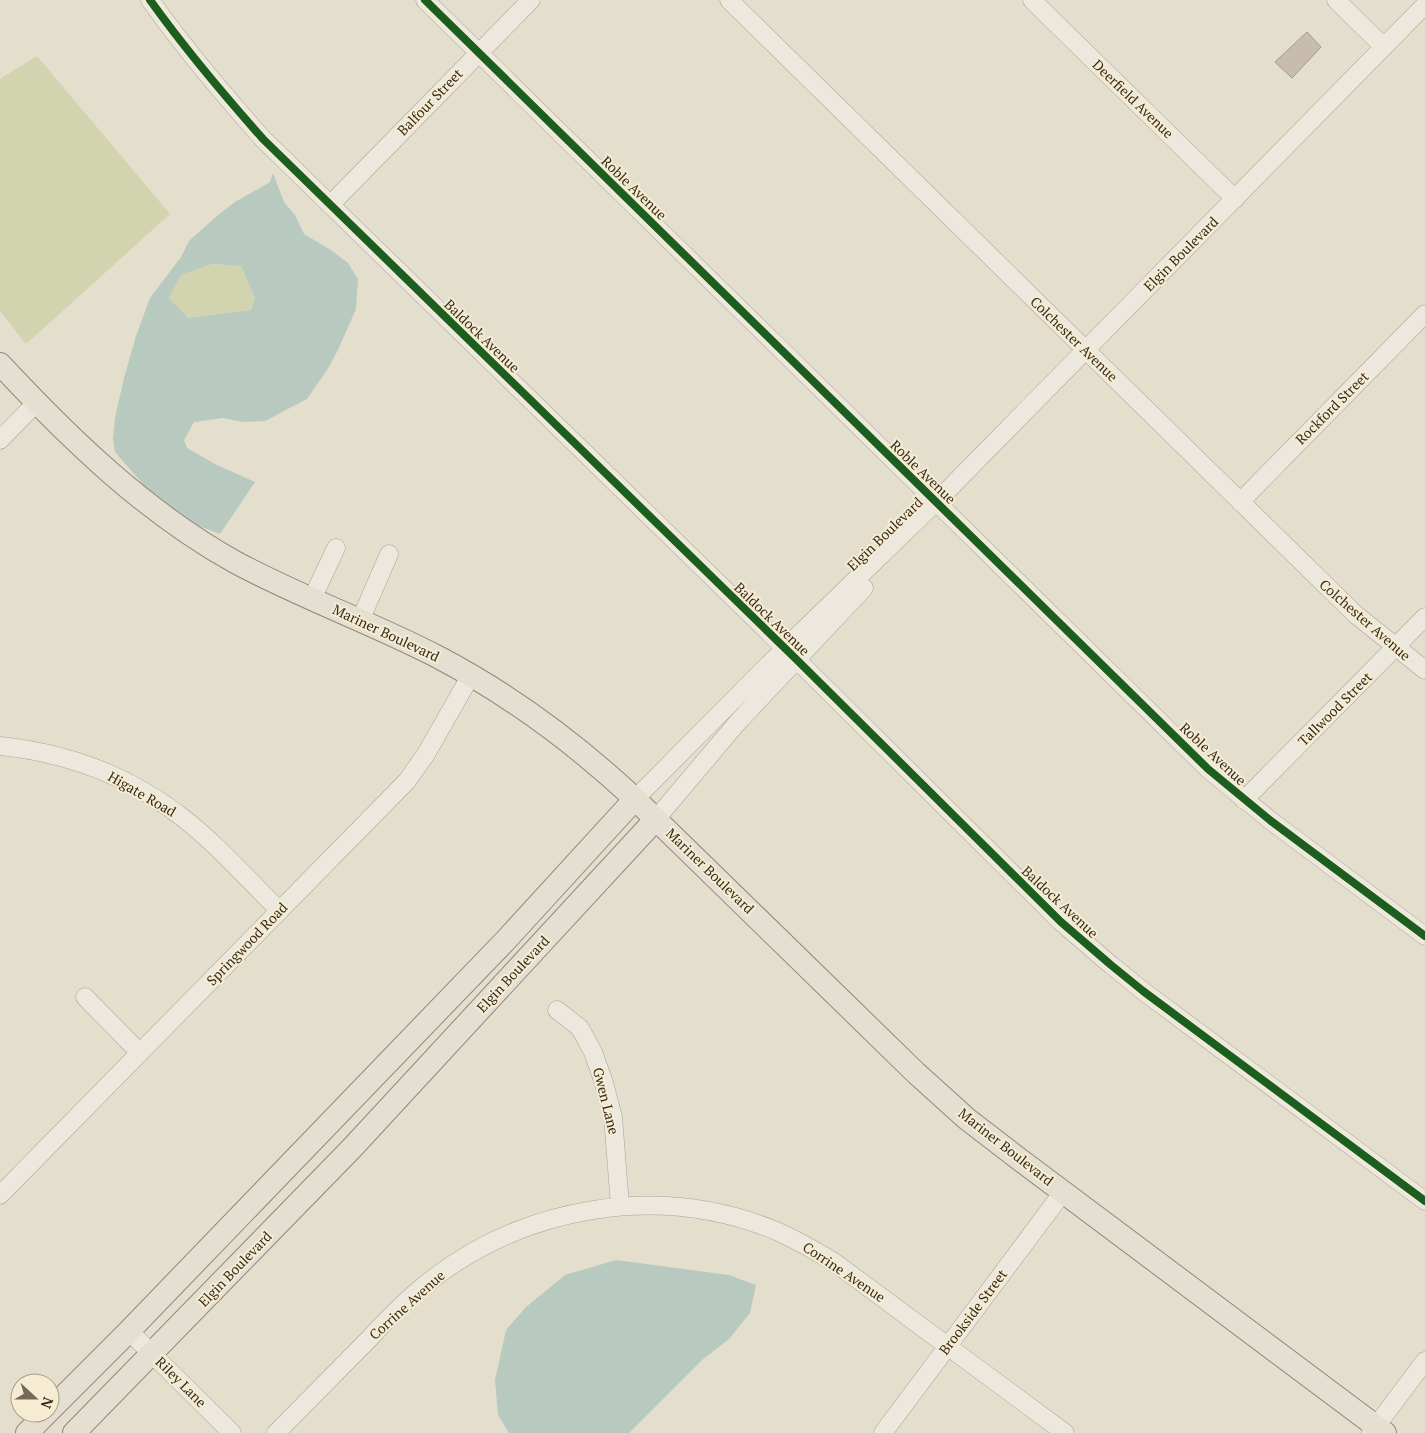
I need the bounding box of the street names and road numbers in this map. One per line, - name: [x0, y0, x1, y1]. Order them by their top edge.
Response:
- street label: Deerfield Avenue: [1089, 55, 1178, 142]
- street label: Balfour Street: [393, 63, 467, 139]
- street label: Roble Avenue: [597, 152, 671, 224]
- street label: Elgin Boulevard: [1139, 212, 1222, 295]
- street label: Colchester Avenue: [1026, 292, 1122, 385]
- street label: Baldock Avenue: [440, 295, 524, 377]
- street label: Rockford Street: [1291, 366, 1373, 448]
- street label: Roble Avenue: [886, 436, 960, 508]
- street label: Elgin Boulevard: [843, 492, 927, 575]
- street label: Colchester Avenue: [1316, 575, 1415, 665]
- street label: Baldock Avenue: [730, 578, 814, 660]
- street label: Mariner Boulevard: [330, 600, 443, 666]
- street label: Tallwood Street: [1293, 667, 1377, 750]
- street label: Roble Avenue: [1176, 718, 1251, 789]
- street label: Higate Road: [105, 766, 180, 821]
- street label: Mariner Boulevard: [662, 824, 759, 918]
- street label: Baldock Avenue: [1018, 861, 1103, 942]
- street label: Springwood Road: [202, 898, 291, 989]
- street label: Elgin Boulevard: [472, 931, 553, 1016]
- street label: Gwen Lane: [589, 1065, 624, 1136]
- street label: Mariner Boulevard: [955, 1104, 1058, 1190]
- street label: Elgin Boulevard: [194, 1227, 276, 1311]
- street label: Corrine Avenue: [799, 1237, 889, 1306]
- street label: Brookside Street: [934, 1264, 1012, 1358]
- street label: Corrine Avenue: [365, 1266, 449, 1344]
- street label: Riley Lane: [152, 1352, 211, 1411]

